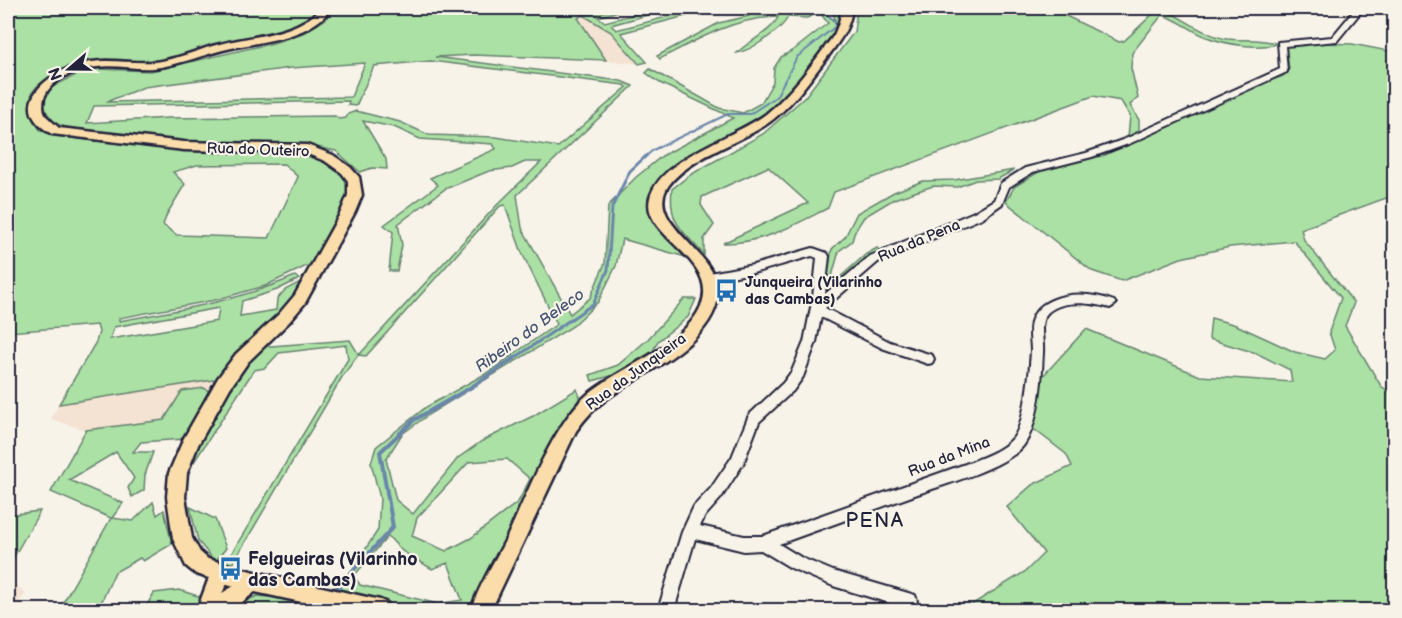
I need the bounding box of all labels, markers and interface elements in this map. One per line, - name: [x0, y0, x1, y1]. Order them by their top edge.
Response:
- north arrow: [39, 39, 99, 99]
- text: N: [45, 65, 67, 83]
- street label: Rua do Outeiro: [206, 139, 310, 161]
- street label: Rua da Pena: [875, 215, 963, 267]
- place label: Junqueira (Vilarinho das Cambas): [745, 273, 883, 309]
- bus stop icon: Junqueira (Vilarinho das Cambas): [714, 278, 740, 304]
- water label: Ribeiro do Beleco: [472, 285, 588, 377]
- street label: Rua da Junqueira: [582, 329, 690, 415]
- street label: Rua da Mina: [905, 433, 993, 481]
- district label: PENA: [845, 509, 905, 533]
- place label: Felgueiras (Vilarinho das Cambas): [248, 549, 417, 591]
- bus stop icon: Felgueiras (Vilarinho das Cambas): [217, 556, 243, 582]

